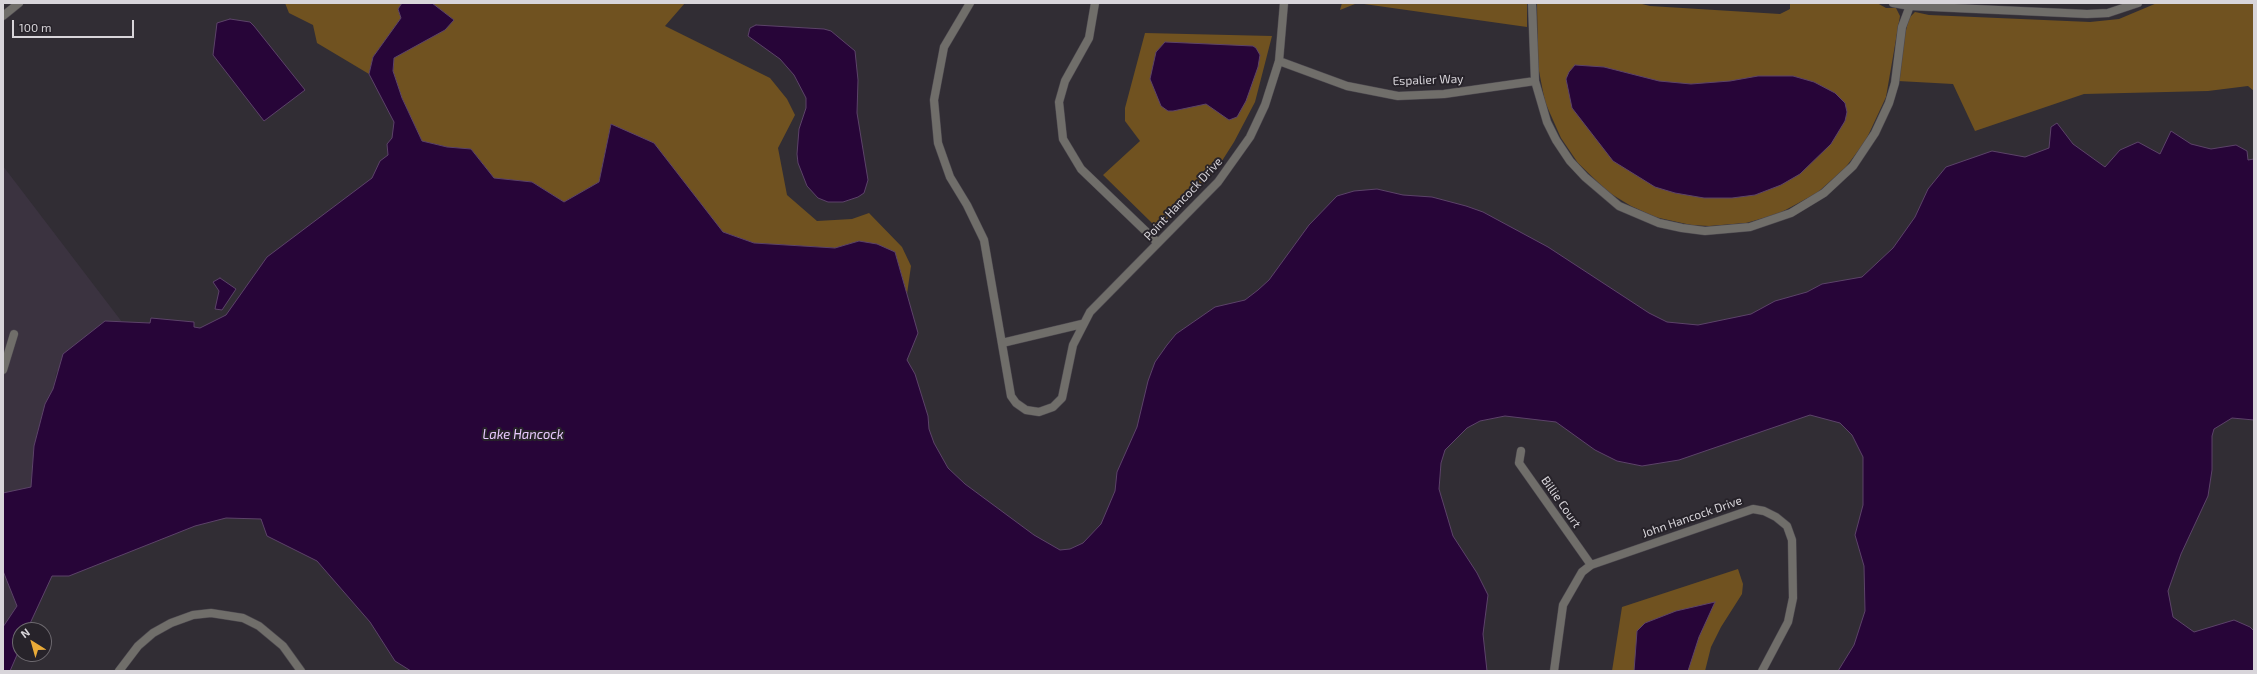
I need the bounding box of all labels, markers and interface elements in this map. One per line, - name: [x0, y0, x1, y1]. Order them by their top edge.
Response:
- scale bar: [14, 12, 136, 38]
- text: 100 m: [19, 20, 51, 34]
- street label: Espalier Way: [1392, 72, 1464, 88]
- street label: Point Hancock Drive: [1141, 154, 1225, 244]
- water label: Lake Hancock: [483, 427, 563, 443]
- street label: Billie Court: [1538, 473, 1584, 531]
- street label: John Hancock Drive: [1640, 493, 1744, 541]
- north arrow: [12, 622, 52, 662]
- text: N: [18, 625, 32, 640]

